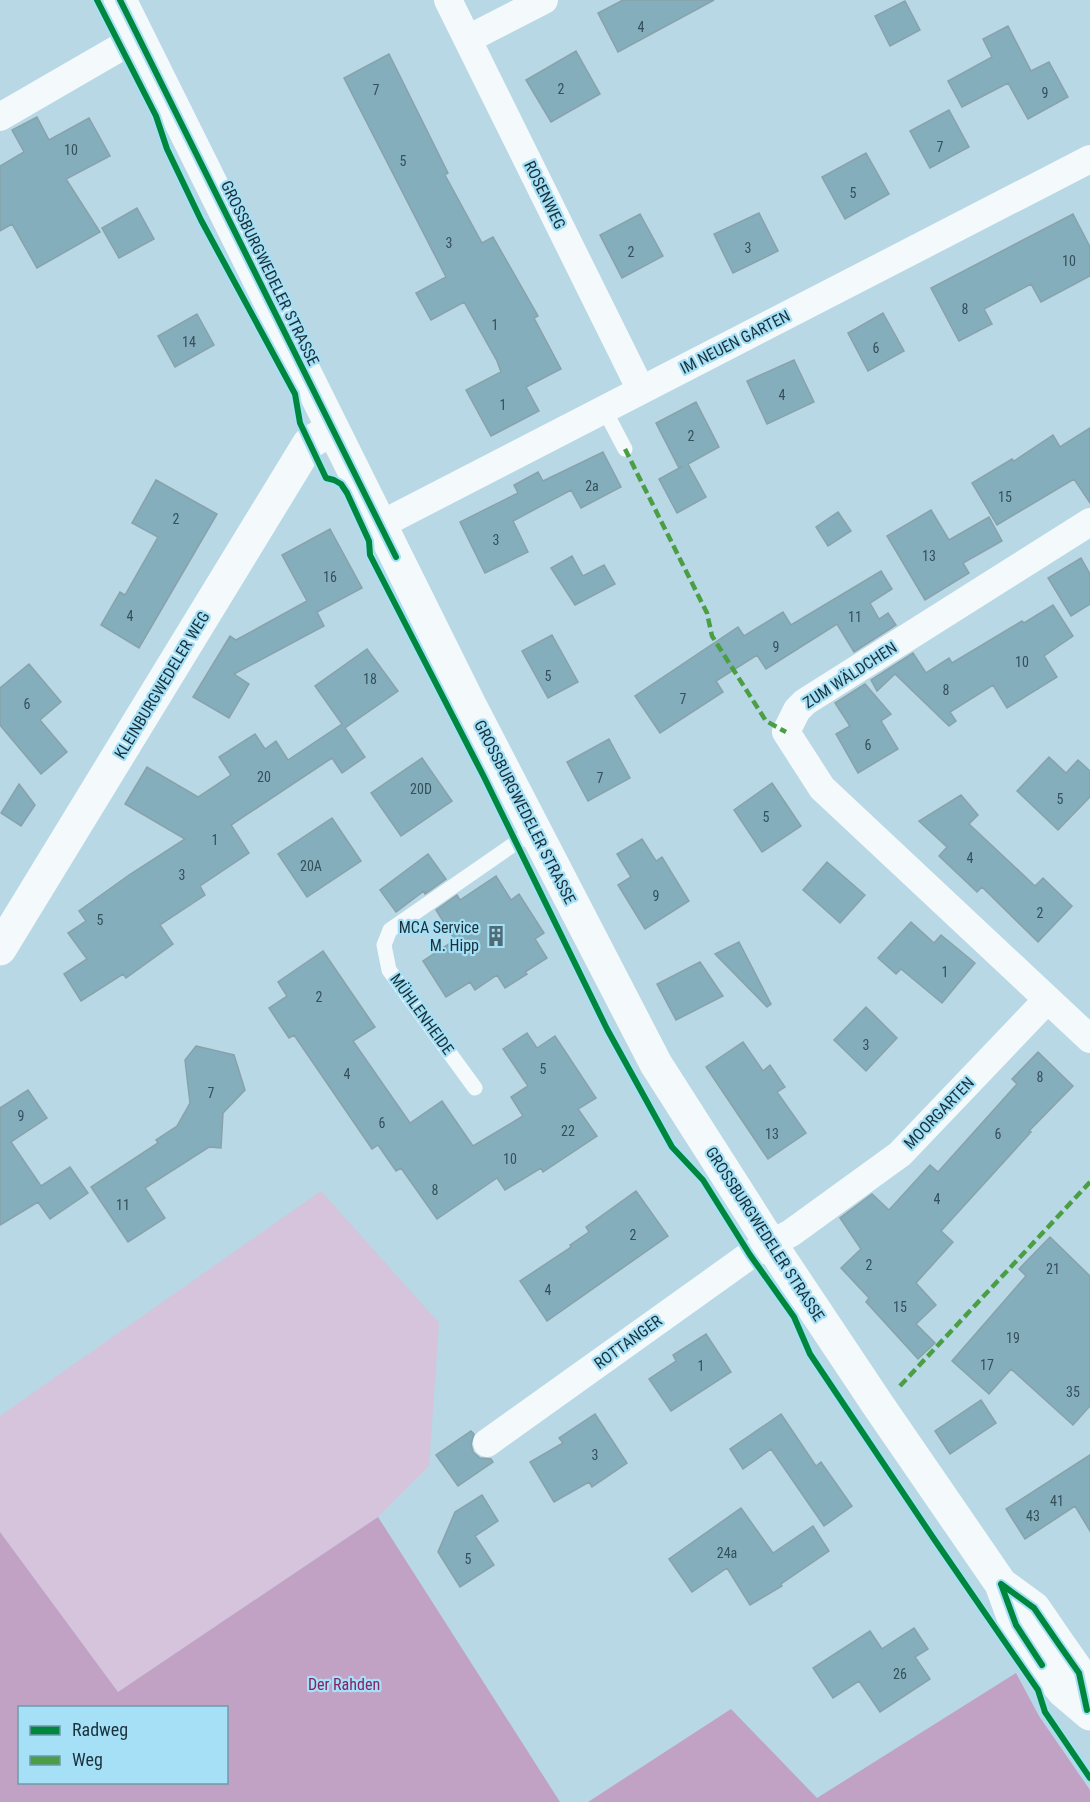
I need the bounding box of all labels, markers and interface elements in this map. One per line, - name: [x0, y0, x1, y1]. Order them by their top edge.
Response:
- house number: 4: [638, 19, 645, 35]
- house number: 2: [558, 81, 565, 97]
- house number: 7: [373, 82, 380, 98]
- house number: 9: [1042, 85, 1048, 101]
- house number: 7: [937, 139, 944, 155]
- house number: 10: [64, 142, 78, 158]
- house number: 5: [400, 153, 407, 169]
- street label: ROSENWEG: [520, 158, 570, 232]
- street label: GROSSBURGWEDELER STRASSE: [217, 177, 323, 369]
- house number: 5: [850, 185, 857, 201]
- house number: 3: [446, 235, 452, 251]
- house number: 3: [745, 240, 751, 256]
- house number: 2: [628, 244, 635, 260]
- house number: 10: [1062, 253, 1076, 269]
- house number: 8: [962, 301, 969, 317]
- street label: IM NEUEN GARTEN: [677, 306, 793, 378]
- house number: 1: [492, 317, 498, 333]
- house number: 14: [182, 334, 196, 350]
- house number: 6: [873, 340, 880, 356]
- house number: 4: [779, 387, 786, 403]
- house number: 1: [500, 397, 506, 413]
- house number: 2: [688, 428, 695, 444]
- house number: 2a: [585, 478, 599, 494]
- house number: 15: [998, 489, 1012, 505]
- house number: 2: [173, 511, 180, 527]
- house number: 3: [493, 532, 499, 548]
- house number: 13: [922, 548, 936, 564]
- house number: 16: [323, 569, 337, 585]
- street label: KLEINBURGWEDELER WEG: [110, 608, 214, 762]
- house number: 4: [127, 608, 134, 624]
- house number: 11: [848, 609, 862, 625]
- street label: ZUM WÄLDCHEN: [800, 638, 900, 712]
- house number: 9: [773, 639, 779, 655]
- house number: 10: [1015, 654, 1029, 670]
- house number: 5: [545, 668, 552, 684]
- house number: 18: [363, 671, 377, 687]
- house number: 8: [943, 682, 950, 698]
- house number: 7: [680, 691, 687, 707]
- house number: 6: [24, 696, 31, 712]
- street label: GROSSBURGWEDELER STRASSE: [470, 717, 580, 907]
- house number: 6: [865, 737, 872, 753]
- house number: 20: [257, 769, 271, 785]
- house number: 7: [597, 770, 604, 786]
- house number: 20D: [410, 781, 432, 797]
- house number: 5: [1057, 791, 1064, 807]
- house number: 5: [763, 809, 770, 825]
- house number: 1: [212, 832, 218, 848]
- house number: 4: [967, 850, 974, 866]
- house number: 20A: [300, 858, 322, 874]
- house number: 3: [179, 867, 185, 883]
- house number: 9: [653, 888, 659, 904]
- house number: 2: [1037, 905, 1044, 921]
- house number: 5: [97, 912, 104, 928]
- place label: MCA Service M. Hipp: [399, 918, 479, 955]
- building icon: MCA Service M. Hipp: [484, 924, 508, 948]
- house number: 1: [942, 964, 948, 980]
- street label: MÜHLENHEIDE: [386, 970, 458, 1058]
- house number: 2: [316, 989, 323, 1005]
- house number: 3: [863, 1037, 869, 1053]
- house number: 5: [540, 1061, 547, 1077]
- house number: 4: [344, 1066, 351, 1082]
- house number: 8: [1037, 1069, 1044, 1085]
- street label: MOORGARTEN: [900, 1073, 978, 1153]
- house number: 7: [208, 1085, 215, 1101]
- house number: 9: [18, 1108, 24, 1124]
- house number: 6: [379, 1115, 386, 1131]
- house number: 22: [561, 1123, 575, 1139]
- house number: 13: [765, 1126, 779, 1142]
- house number: 6: [995, 1126, 1002, 1142]
- street label: GROSSBURGWEDELER STRASSE: [702, 1143, 828, 1325]
- house number: 10: [503, 1151, 517, 1167]
- house number: 8: [432, 1182, 439, 1198]
- house number: 4: [934, 1191, 941, 1207]
- house number: 11: [116, 1197, 130, 1213]
- house number: 2: [630, 1227, 637, 1243]
- house number: 2: [866, 1257, 873, 1273]
- house number: 21: [1046, 1261, 1060, 1277]
- house number: 4: [545, 1282, 552, 1298]
- house number: 15: [893, 1299, 907, 1315]
- street label: ROTTANGER: [590, 1311, 666, 1373]
- house number: 19: [1006, 1330, 1020, 1346]
- house number: 17: [980, 1357, 994, 1373]
- house number: 1: [698, 1358, 704, 1374]
- house number: 35: [1066, 1384, 1080, 1400]
- house number: 3: [592, 1447, 598, 1463]
- house number: 41: [1050, 1493, 1064, 1509]
- house number: 43: [1026, 1508, 1040, 1524]
- house number: 24a: [717, 1545, 737, 1561]
- house number: 5: [465, 1551, 472, 1567]
- house number: 26: [893, 1666, 907, 1682]
- park label: Der Rahden: [308, 1675, 380, 1694]
- legend: [18, 1706, 228, 1784]
- text: Radweg: [72, 1719, 128, 1740]
- text: Weg: [72, 1749, 103, 1770]

